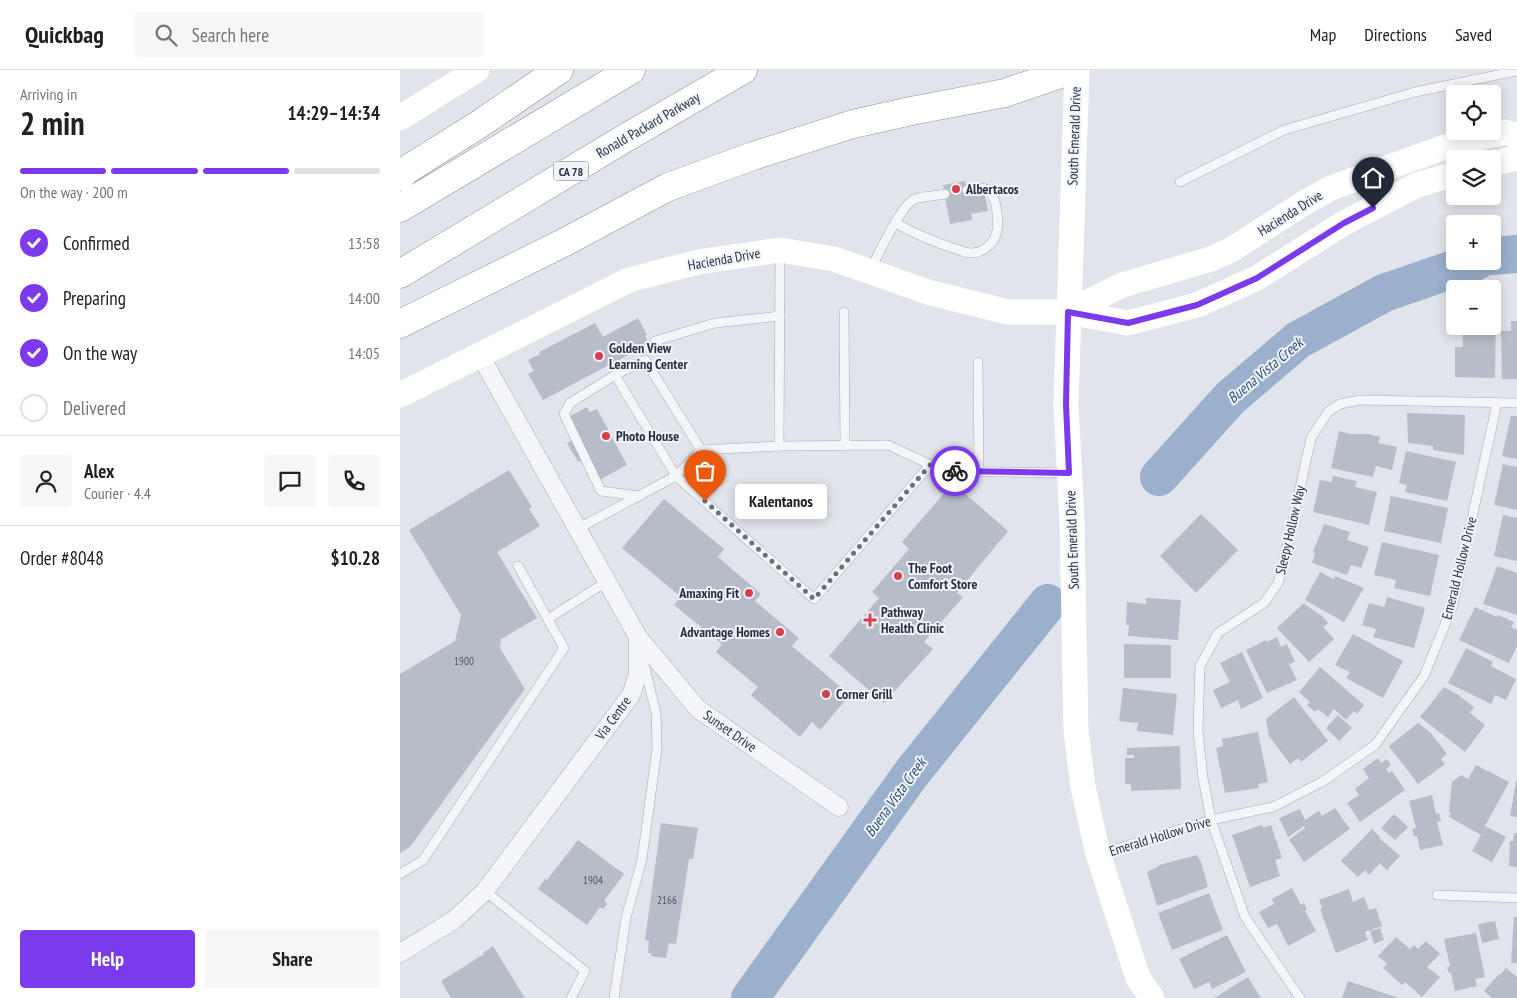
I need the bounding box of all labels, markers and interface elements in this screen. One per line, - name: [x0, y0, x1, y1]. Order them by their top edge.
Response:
- search box: [134, 12, 484, 57]
- text: Quickbag: [25, 19, 104, 50]
- icon: search: [152, 21, 180, 49]
- text: Search here: [192, 23, 269, 47]
- text: Map: [1310, 23, 1336, 46]
- text: Directions: [1364, 23, 1427, 46]
- text: Saved: [1455, 23, 1492, 46]
- text: Arriving in: [20, 84, 77, 104]
- map controls: [1446, 85, 1501, 335]
- button: locate: [1446, 85, 1501, 140]
- street label: South Emerald Drive: [1063, 86, 1085, 186]
- street label: Ronald Packard Parkway: [593, 88, 704, 162]
- text: 14:29–14:34: [287, 101, 380, 125]
- text: 2 min: [20, 102, 85, 144]
- button: layers: [1446, 150, 1501, 205]
- pin: [1352, 157, 1394, 208]
- road number: CA 78: [554, 162, 588, 180]
- icon: home: [1359, 164, 1387, 192]
- place label: Albertacos: [965, 180, 1019, 198]
- text: On the way · 200 m: [20, 182, 128, 202]
- marker: Albertacos: [950, 183, 962, 195]
- street label: Hacienda Drive: [1254, 186, 1326, 240]
- button: +: [1446, 215, 1501, 270]
- icon: check: [20, 229, 48, 257]
- text: Confirmed: [63, 231, 130, 255]
- text: 13:58: [348, 233, 380, 253]
- street label: Hacienda Drive: [686, 244, 762, 274]
- button: −: [1446, 280, 1501, 335]
- icon: check: [20, 284, 48, 312]
- text: Preparing: [63, 286, 126, 310]
- text: 14:00: [348, 288, 380, 308]
- water label: Buena Vista Creek: [1223, 332, 1308, 407]
- icon: check: [20, 339, 48, 367]
- place label: Golden View Learning Center: [609, 339, 688, 373]
- text: On the way: [63, 341, 137, 365]
- text: 14:05: [348, 343, 380, 363]
- marker: Golden View Learning Center: [593, 350, 605, 362]
- text: Delivered: [63, 396, 126, 420]
- place label: Photo House: [616, 427, 679, 445]
- marker: Photo House: [600, 430, 612, 442]
- courier: [930, 446, 980, 496]
- pin: [684, 450, 726, 501]
- button: person: [20, 455, 72, 507]
- button: chat: [264, 455, 316, 507]
- button: phone: [328, 455, 380, 507]
- icon: bag: [691, 457, 719, 485]
- icon: bike: [941, 457, 969, 485]
- text: Alex: [84, 459, 114, 483]
- text: Courier · 4.4: [84, 483, 151, 503]
- street label: Sleepy Hollow Way: [1271, 483, 1309, 576]
- callout: Kalentanos: [735, 484, 828, 518]
- street label: South Emerald Drive: [1061, 490, 1083, 590]
- text: Kalentanos: [749, 491, 813, 511]
- street label: Emerald Hollow Drive: [1438, 515, 1480, 621]
- text: Order #8048: [20, 546, 104, 570]
- text: $10.28: [331, 546, 380, 570]
- place label: The Foot Comfort Store: [908, 559, 977, 593]
- marker: The Foot Comfort Store: [892, 570, 904, 582]
- place label: Amaxing Fit: [678, 584, 739, 602]
- marker: Amaxing Fit: [743, 587, 755, 599]
- place label: Pathway Health Clinic: [881, 603, 944, 637]
- marker: Pathway Health Clinic: [863, 613, 877, 627]
- place label: Advantage Homes: [679, 623, 770, 641]
- marker: Advantage Homes: [774, 626, 786, 638]
- house number: 1900: [454, 654, 474, 668]
- place label: Corner Grill: [836, 685, 893, 703]
- marker: Corner Grill: [820, 688, 832, 700]
- street label: Via Centre: [591, 693, 635, 744]
- street label: Sunset Drive: [700, 706, 760, 756]
- water label: Buena Vista Creek: [860, 752, 931, 840]
- street label: Emerald Hollow Drive: [1107, 812, 1213, 860]
- house number: 1904: [583, 873, 603, 887]
- house number: 2166: [657, 893, 677, 907]
- button: Help: [20, 930, 195, 988]
- button: Share: [205, 930, 380, 988]

